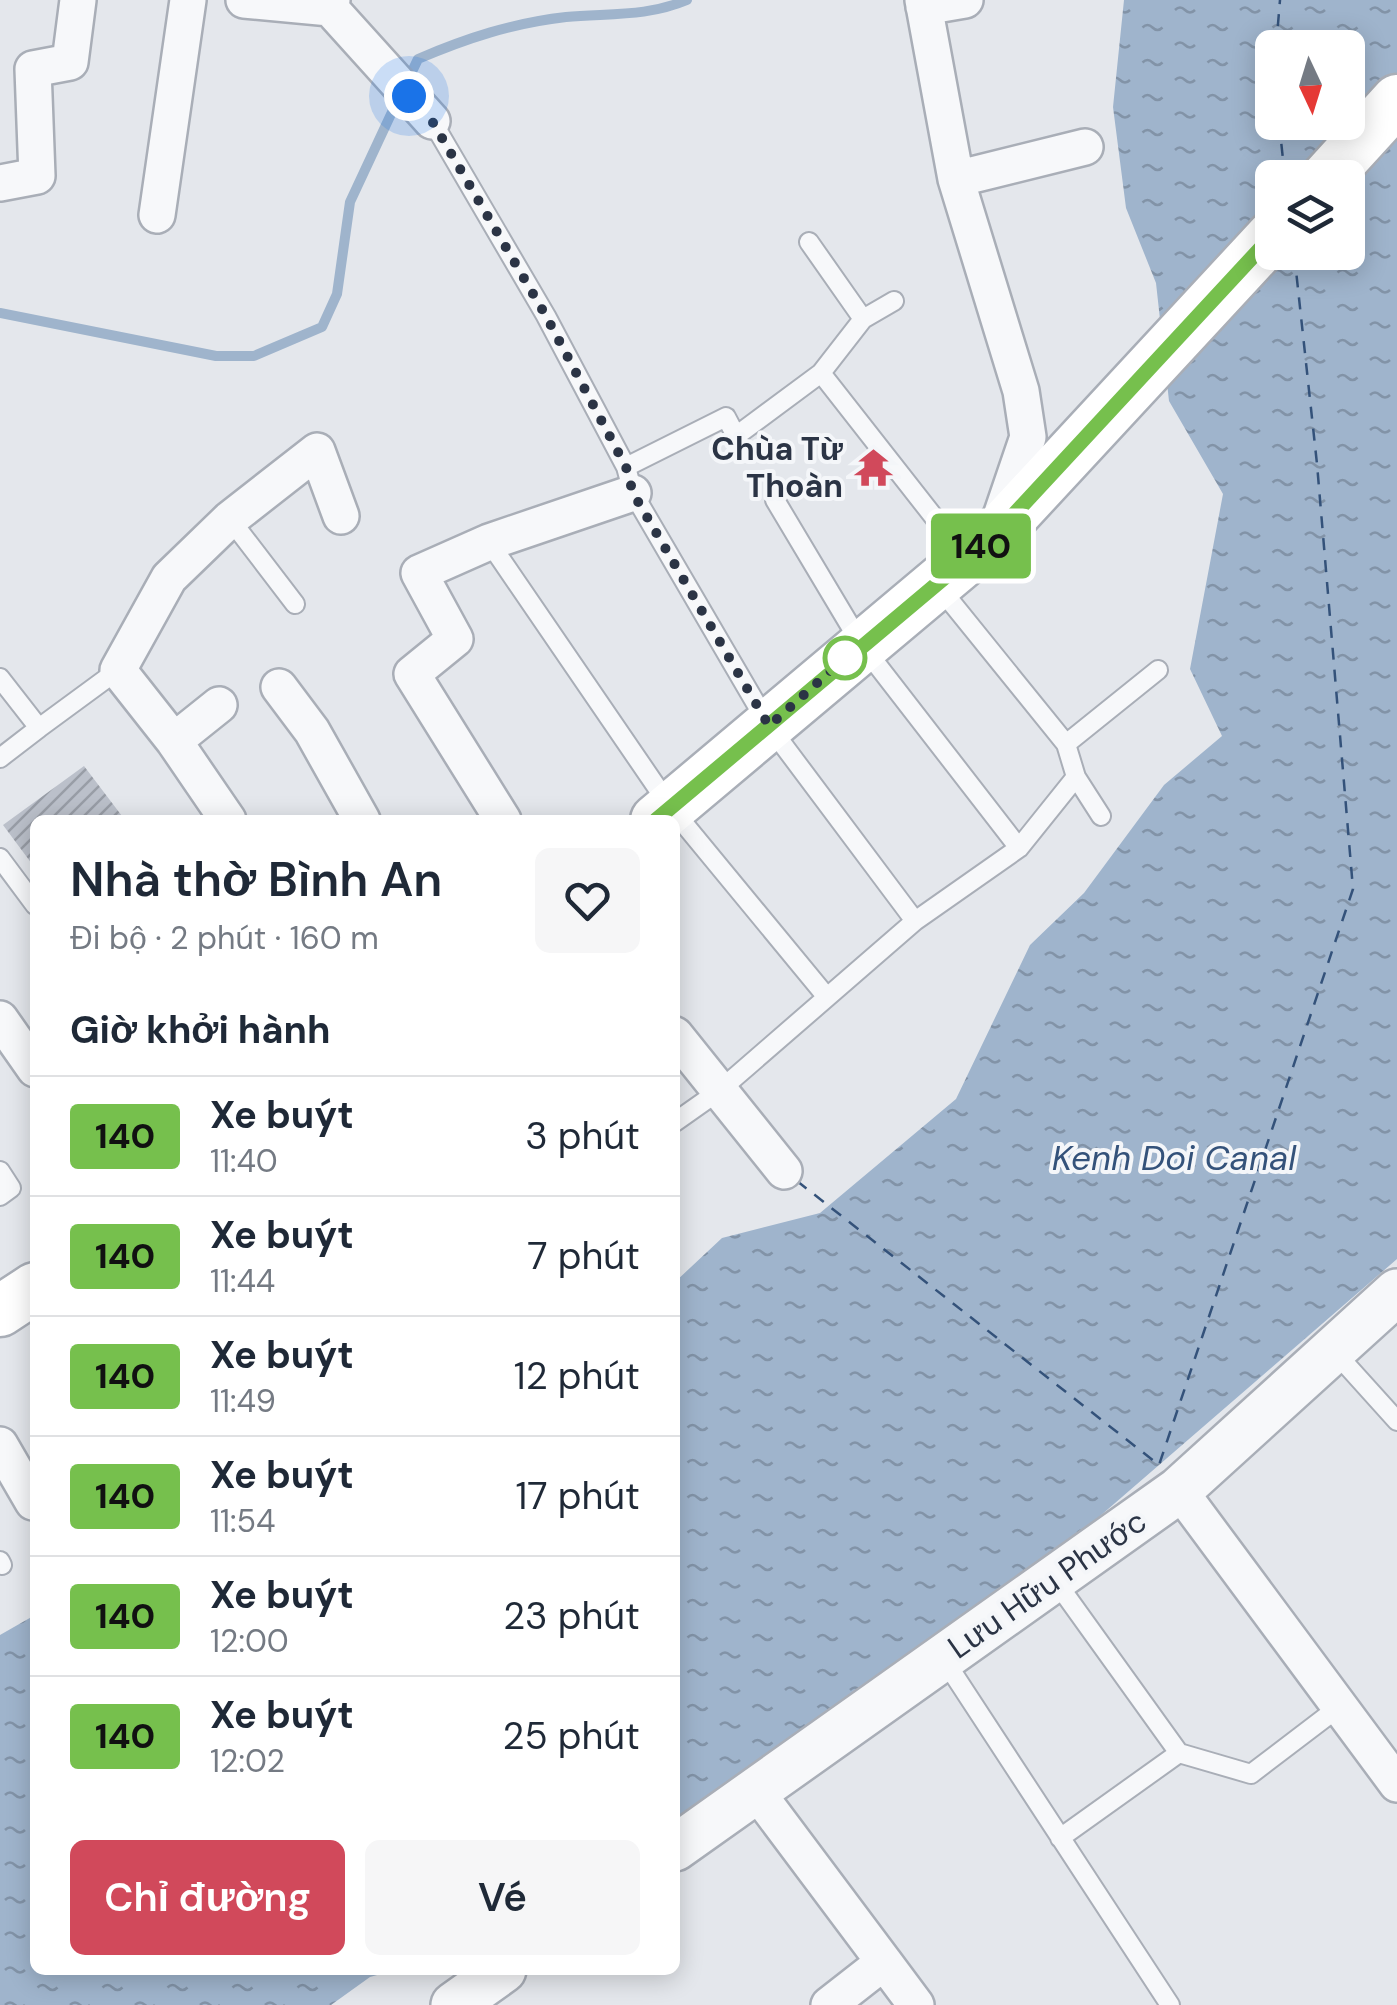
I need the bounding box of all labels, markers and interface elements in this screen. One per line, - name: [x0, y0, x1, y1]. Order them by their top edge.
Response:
- north arrow: [1255, 30, 1365, 140]
- map controls: [1255, 30, 1365, 270]
- your location: [384, 71, 434, 121]
- button: layers: [1255, 160, 1365, 270]
- place label: Chùa Từ Thoàn: [711, 428, 844, 507]
- temple icon: Chùa Từ Thoàn: [852, 446, 894, 488]
- line badge: 140: [924, 514, 1038, 578]
- text: 140: [951, 523, 1011, 569]
- unlabelled marker: [824, 637, 866, 679]
- text: Nhà thờ Bình An: [70, 848, 442, 911]
- button: heart: [535, 848, 640, 953]
- text: Đi bộ · 2 phút · 160 m: [70, 917, 379, 959]
- text: Giờ khởi hành: [70, 1005, 330, 1055]
- text: Xe buýt: [210, 1090, 354, 1140]
- text: 3 phút: [525, 1111, 640, 1161]
- text: 140: [95, 1113, 155, 1159]
- water label: Kenh Doi Canal: [1052, 1135, 1297, 1181]
- text: 11:40: [210, 1140, 278, 1182]
- text: Xe buýt: [210, 1210, 354, 1260]
- text: 7 phút: [527, 1231, 640, 1281]
- text: 140: [95, 1233, 155, 1279]
- text: 11:44: [210, 1260, 275, 1302]
- text: Xe buýt: [210, 1330, 354, 1380]
- text: 12 phút: [514, 1351, 640, 1401]
- text: 140: [95, 1353, 155, 1399]
- text: 11:49: [210, 1380, 276, 1422]
- text: Xe buýt: [210, 1450, 354, 1500]
- text: 17 phút: [515, 1471, 640, 1521]
- text: 140: [95, 1473, 155, 1519]
- text: 11:54: [210, 1500, 275, 1542]
- street label: Lưu Hữu Phước: [940, 1500, 1154, 1668]
- text: Xe buýt: [210, 1570, 354, 1620]
- text: 23 phút: [503, 1591, 640, 1641]
- text: 140: [95, 1593, 155, 1639]
- text: 12:00: [210, 1620, 289, 1662]
- text: Xe buýt: [210, 1690, 354, 1740]
- text: 25 phút: [503, 1711, 640, 1761]
- text: 140: [95, 1713, 155, 1759]
- text: 12:02: [210, 1740, 285, 1782]
- button: Chỉ đường: [70, 1840, 345, 1955]
- button: Vé: [365, 1840, 640, 1955]

